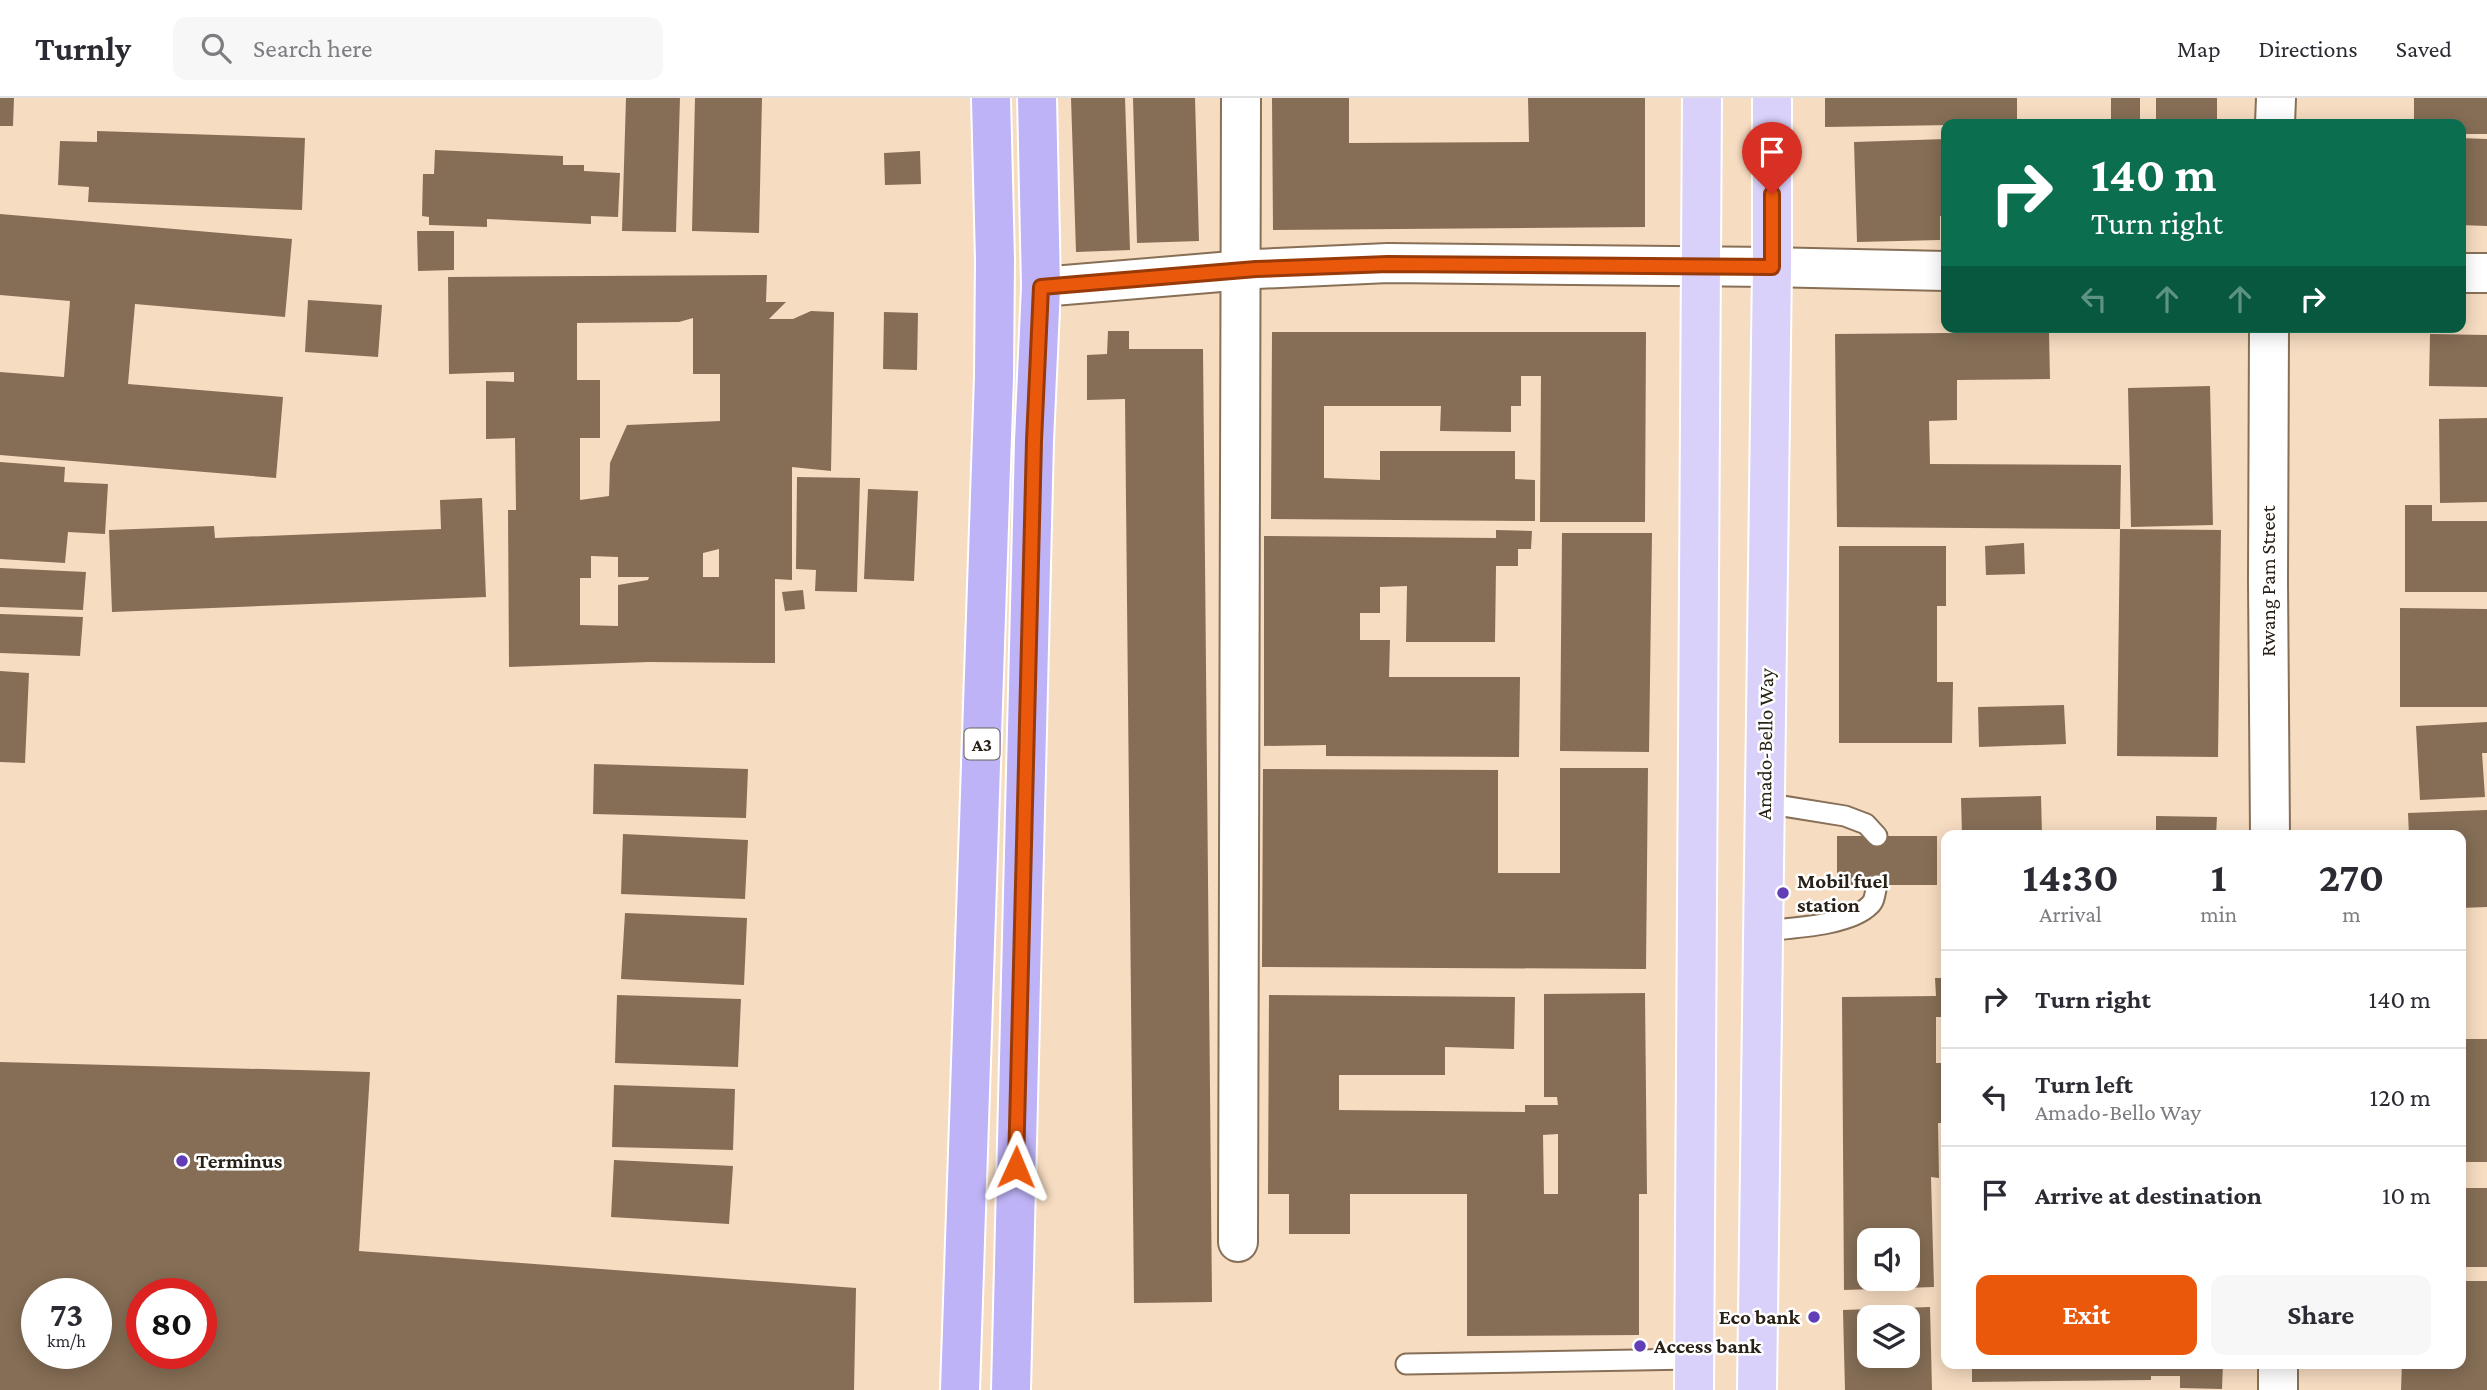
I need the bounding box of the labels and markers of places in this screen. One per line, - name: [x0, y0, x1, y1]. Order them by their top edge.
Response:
- pin: [1742, 122, 1802, 194]
- place label: Mobil fuel station: [1797, 869, 1888, 917]
- marker: Mobil fuel station: [1775, 885, 1791, 901]
- place label: Terminus: [196, 1149, 283, 1173]
- marker: Terminus: [174, 1153, 190, 1169]
- place label: Eco bank: [1719, 1305, 1801, 1329]
- marker: Eco bank: [1806, 1309, 1822, 1325]
- place label: Access bank: [1653, 1334, 1762, 1358]
- marker: Access bank: [1632, 1338, 1648, 1354]

